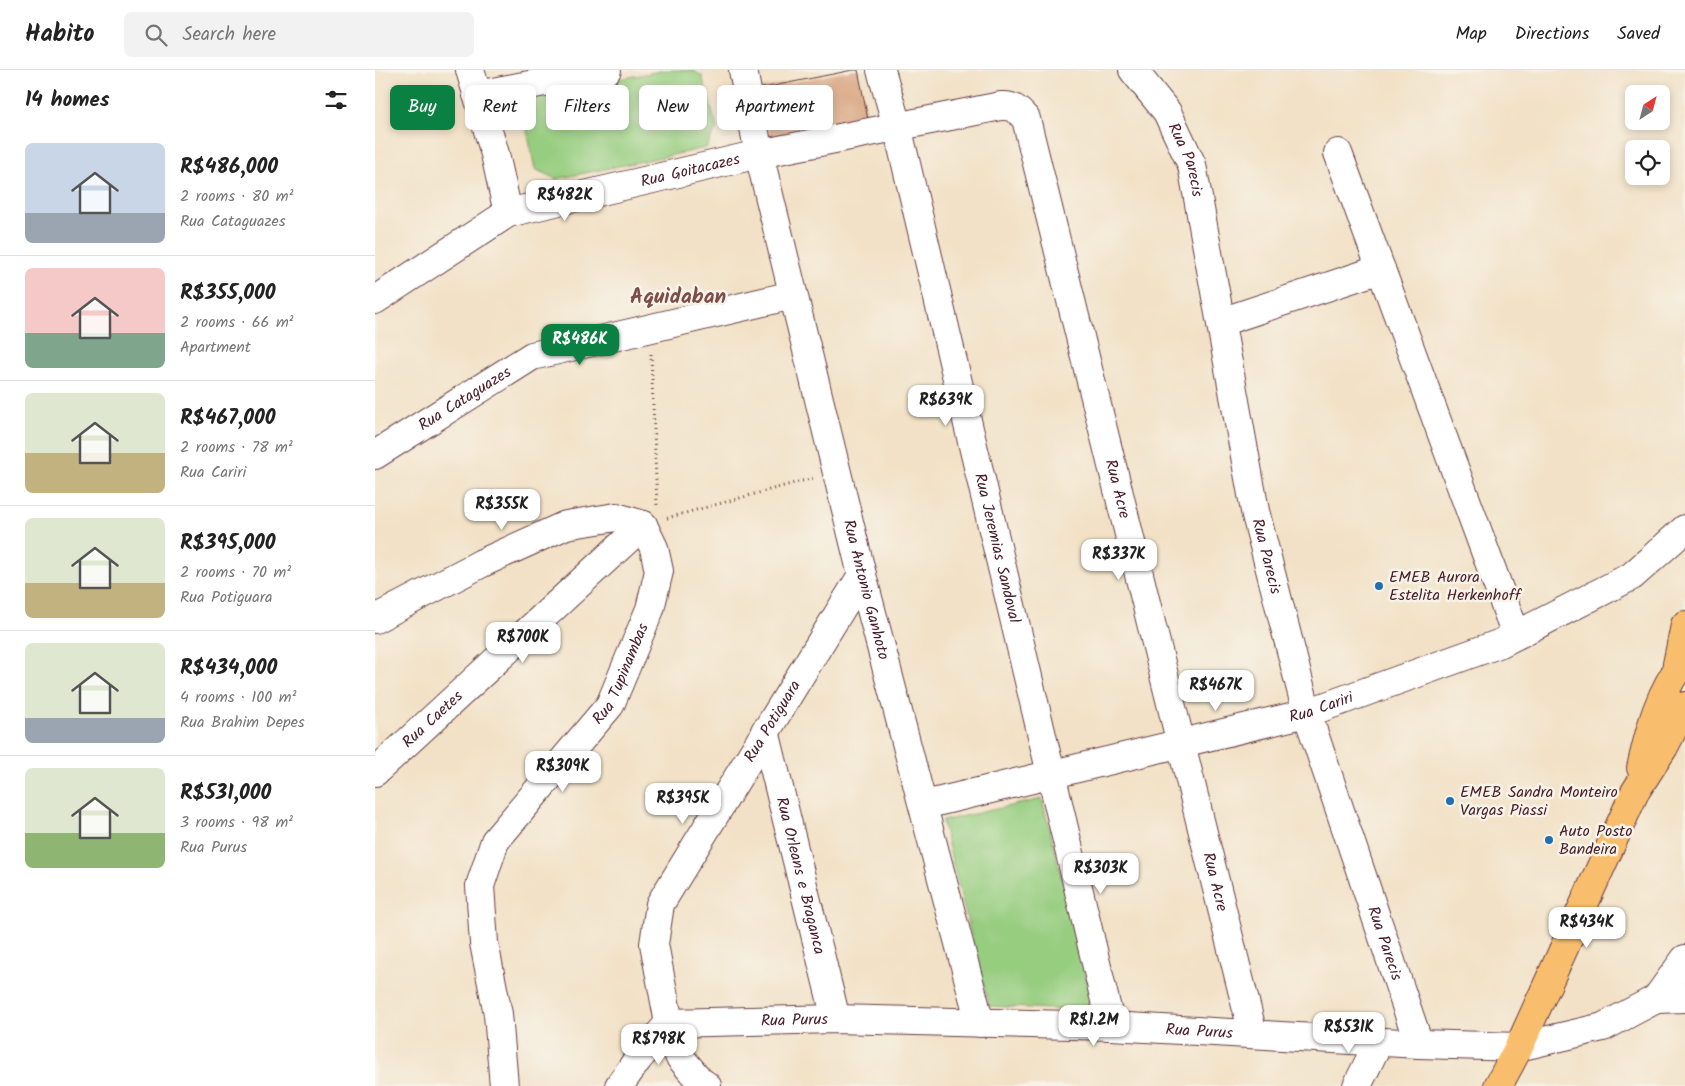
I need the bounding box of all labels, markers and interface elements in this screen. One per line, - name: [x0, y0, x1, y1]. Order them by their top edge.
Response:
- search box: [124, 12, 474, 57]
- text: Habito: [25, 15, 94, 54]
- text: Search here: [182, 20, 276, 50]
- text: Map: [1455, 20, 1487, 49]
- text: Directions: [1515, 20, 1589, 49]
- text: Saved: [1617, 20, 1660, 49]
- icon: search: [142, 21, 170, 49]
- text: 14 homes: [25, 84, 110, 117]
- chip: Buy: [390, 85, 455, 130]
- chip: Rent: [465, 85, 536, 130]
- chip: Filters: [546, 85, 629, 130]
- chip: New: [639, 85, 707, 130]
- chip: Apartment: [717, 85, 833, 130]
- north arrow: [1625, 85, 1670, 130]
- map controls: [1625, 85, 1670, 185]
- icon: filters: [322, 86, 350, 114]
- street label: Rua Parecis: [1161, 119, 1210, 199]
- button: locate: [1625, 140, 1670, 185]
- street label: Rua Goitacazes: [638, 146, 742, 194]
- text: R$486,000: [180, 151, 278, 184]
- icon: home: [65, 163, 125, 223]
- pin: R$482K: [524, 180, 606, 222]
- text: R$482K: [537, 183, 593, 208]
- text: 2 rooms · 80 m²: [180, 184, 293, 209]
- text: Rua Cataguazes: [180, 209, 286, 234]
- text: R$355,000: [180, 277, 276, 310]
- district label: Aquidaban: [630, 281, 726, 314]
- icon: home: [65, 288, 125, 348]
- text: 2 rooms · 66 m²: [180, 310, 294, 335]
- pin: R$486K: [539, 324, 621, 366]
- text: R$486K: [552, 327, 608, 352]
- text: Apartment: [180, 335, 251, 360]
- street label: Rua Cataguazes: [413, 360, 516, 437]
- pin: R$639K: [905, 384, 987, 427]
- text: R$639K: [919, 388, 973, 413]
- text: R$467,000: [180, 402, 276, 435]
- icon: home: [65, 413, 125, 473]
- text: 2 rooms · 78 m²: [180, 435, 293, 460]
- street label: Rua Acre: [1098, 456, 1137, 521]
- text: Rua Cariri: [180, 460, 246, 485]
- street label: Rua Jeremias Sandoval: [967, 470, 1027, 626]
- pin: R$355K: [461, 488, 543, 531]
- text: R$355K: [475, 492, 529, 517]
- street label: Rua Parecis: [1245, 516, 1288, 597]
- street label: Rua Antonio Ganhoto: [836, 517, 896, 662]
- text: R$395,000: [180, 527, 276, 560]
- icon: home: [65, 538, 125, 598]
- pin: R$337K: [1078, 538, 1160, 581]
- text: R$337K: [1092, 542, 1146, 567]
- text: 2 rooms · 70 m²: [180, 560, 291, 585]
- place label: EMEB Aurora Estelita Herkenhoff: [1389, 565, 1523, 608]
- marker: EMEB Aurora Estelita Herkenhoff: [1373, 580, 1385, 592]
- text: Rua Potiguara: [180, 585, 273, 610]
- street label: Rua Tupinambas: [586, 619, 655, 730]
- pin: R$700K: [482, 622, 564, 664]
- text: R$700K: [497, 625, 549, 650]
- text: R$434,000: [180, 652, 277, 685]
- icon: home: [65, 663, 125, 723]
- pin: R$467K: [1175, 670, 1257, 712]
- text: R$467K: [1189, 673, 1243, 698]
- street label: Rua Potiguara: [737, 675, 807, 767]
- street label: Rua Caetes: [396, 684, 469, 754]
- street label: Rua Cariri: [1287, 684, 1358, 729]
- text: 4 rooms · 100 m²: [180, 685, 296, 710]
- text: Rua Brahim Depes: [180, 710, 305, 735]
- pin: R$309K: [522, 750, 604, 793]
- text: R$309K: [536, 754, 590, 779]
- text: R$531,000: [180, 777, 271, 810]
- place label: EMEB Sandra Monteiro Vargas Piassi: [1460, 780, 1618, 823]
- pin: R$395K: [642, 782, 724, 825]
- text: R$395K: [656, 786, 710, 811]
- icon: home: [65, 788, 125, 848]
- street label: Rua Orleans e Braganca: [769, 794, 832, 957]
- marker: EMEB Sandra Monteiro Vargas Piassi: [1444, 795, 1456, 807]
- text: 3 rooms · 98 m²: [180, 810, 293, 835]
- place label: Auto Posto Bandeira: [1559, 819, 1632, 862]
- marker: Auto Posto Bandeira: [1543, 834, 1555, 846]
- text: Rua Purus: [180, 835, 247, 860]
- street label: Rua Acre: [1196, 850, 1235, 914]
- pin: R$303K: [1060, 852, 1142, 895]
- text: R$303K: [1074, 856, 1128, 881]
- street label: Rua Parecis: [1361, 903, 1409, 984]
- pin: R$434K: [1546, 906, 1628, 949]
- text: R$434K: [1560, 910, 1614, 935]
- pin: R$1.2M: [1053, 1004, 1135, 1047]
- street label: Rua Purus: [761, 1007, 829, 1033]
- text: R$1.2M: [1069, 1008, 1119, 1033]
- pin: R$531K: [1308, 1012, 1390, 1054]
- text: R$531K: [1324, 1015, 1374, 1040]
- street label: Rua Purus: [1165, 1017, 1234, 1046]
- pin: R$798K: [618, 1024, 700, 1066]
- text: R$798K: [632, 1027, 686, 1052]

